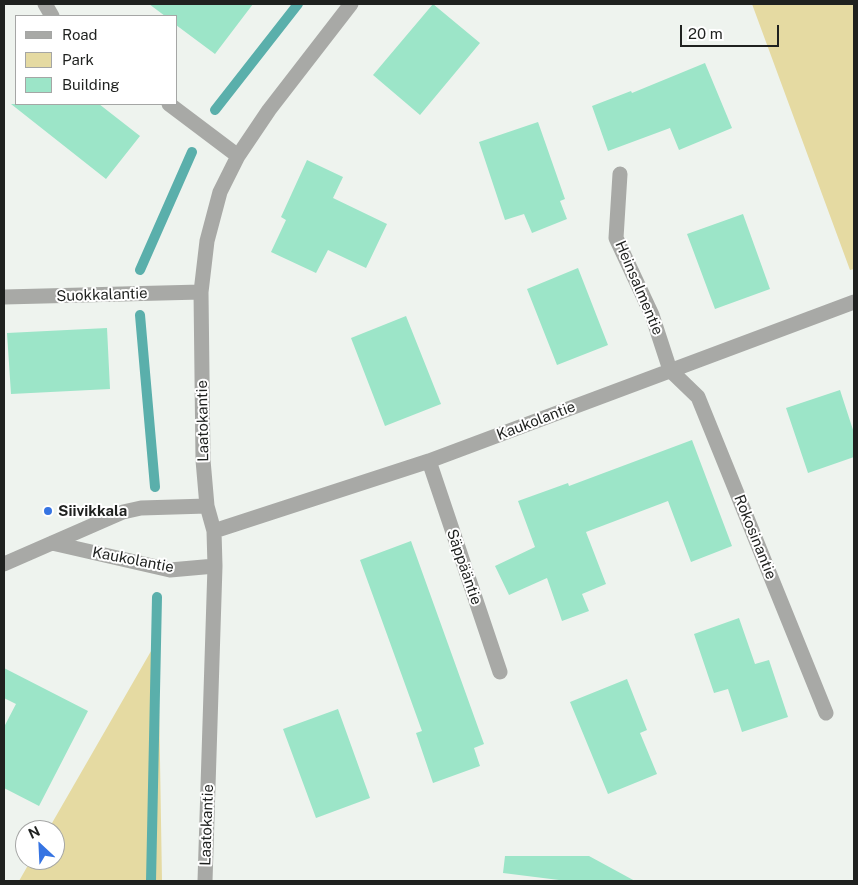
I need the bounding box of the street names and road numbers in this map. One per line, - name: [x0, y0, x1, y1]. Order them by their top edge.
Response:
- street label: Heinsalmentie: [611, 238, 667, 338]
- street label: Suokkalantie: [56, 284, 148, 306]
- street label: Laatokantie: [193, 380, 213, 462]
- street label: Kaukolantie: [494, 398, 578, 444]
- street label: Rokosinantie: [730, 492, 780, 582]
- street label: Säppääntie: [443, 527, 485, 607]
- street label: Kaukolantie: [91, 543, 175, 577]
- street label: Laatokantie: [197, 784, 217, 866]

